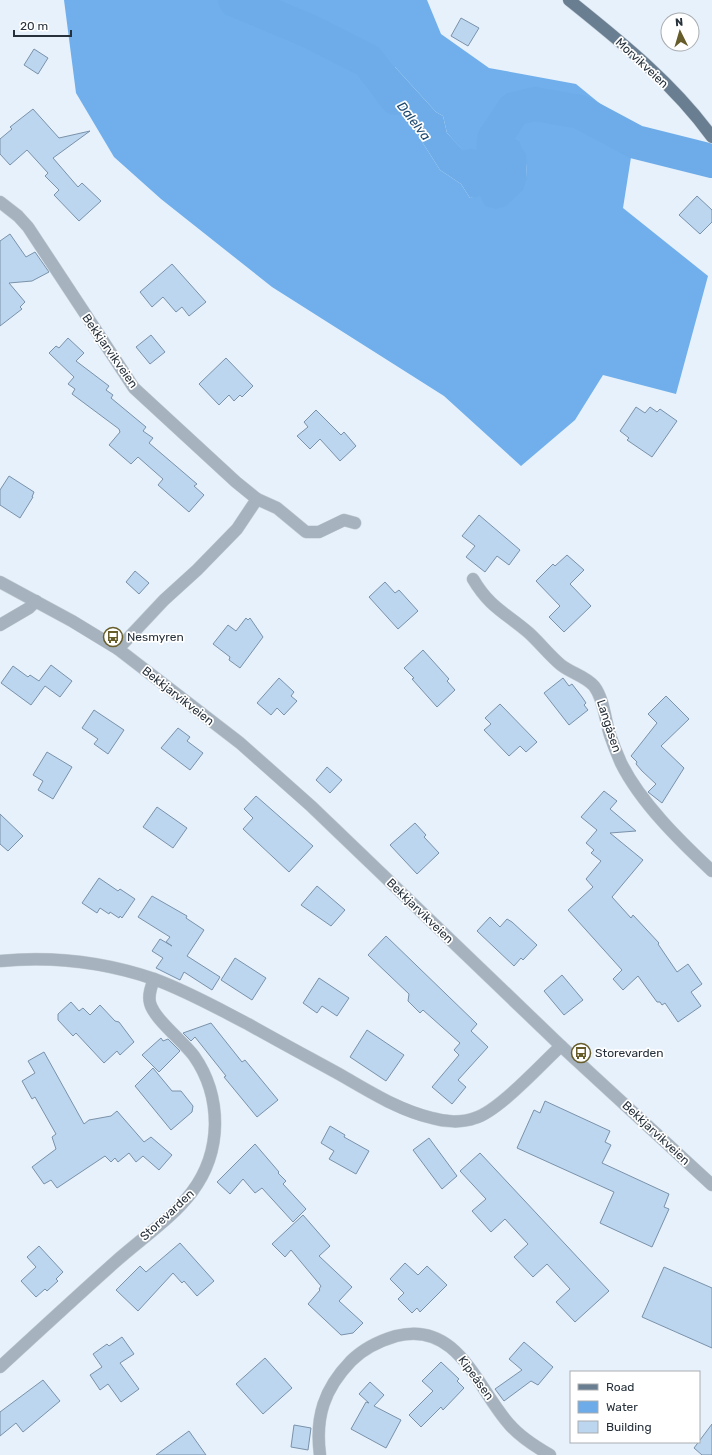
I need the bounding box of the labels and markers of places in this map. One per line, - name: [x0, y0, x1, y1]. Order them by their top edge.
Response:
- bus stop icon: Nesmyren: [102, 626, 124, 648]
- place label: Nesmyren: [127, 630, 184, 644]
- bus stop icon: Storevarden: [570, 1042, 592, 1064]
- place label: Storevarden: [595, 1046, 664, 1060]

